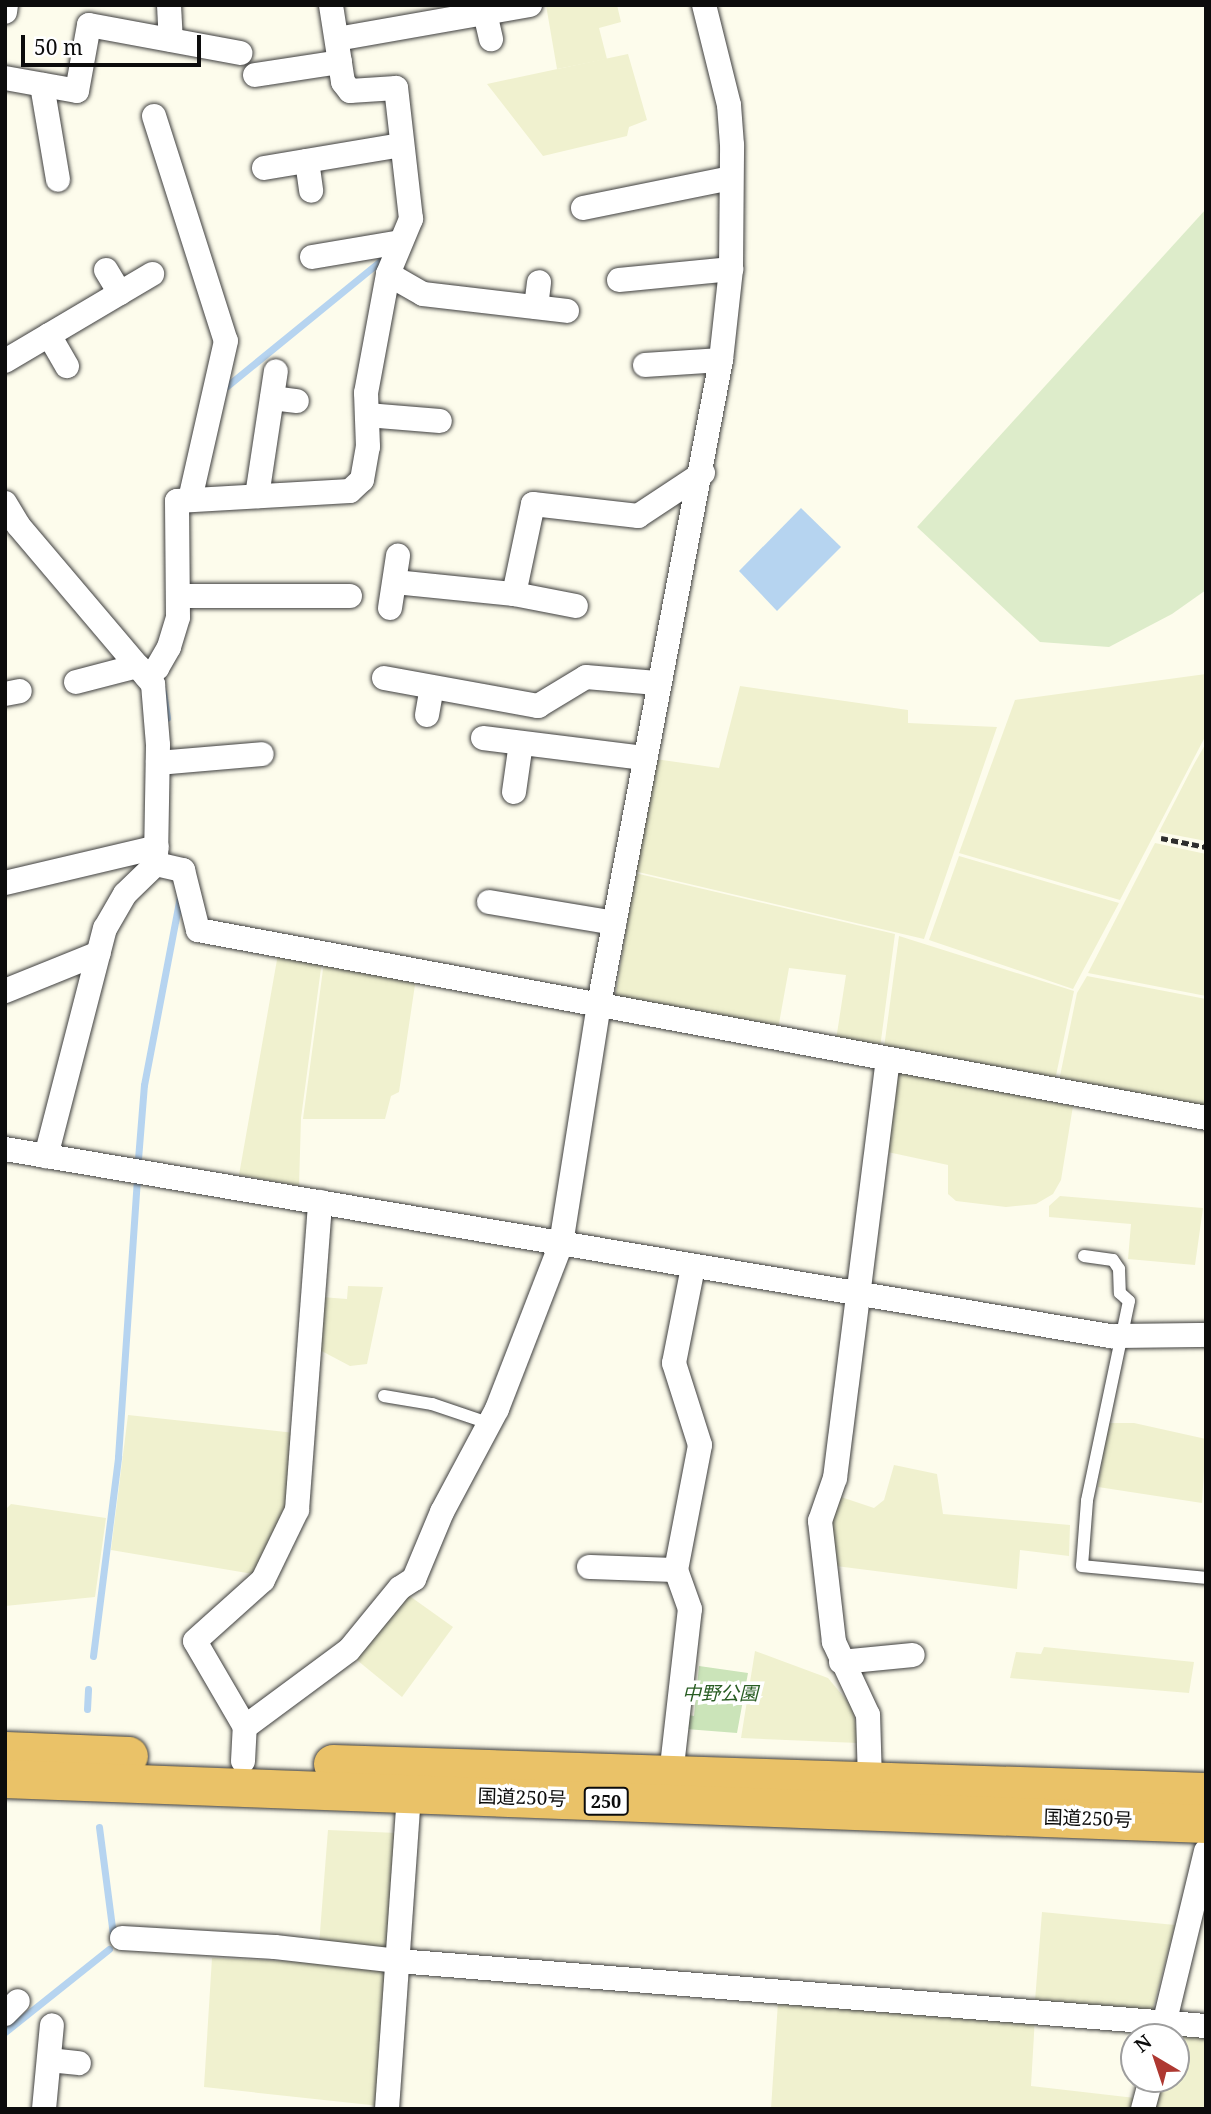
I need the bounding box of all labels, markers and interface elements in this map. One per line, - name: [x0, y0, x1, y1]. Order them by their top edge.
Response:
- scale bar: [24, 21, 205, 65]
- text: 50 m: [34, 33, 83, 61]
- park label: 中野公園: [682, 1683, 758, 1705]
- street label: 国道250号: [477, 1785, 567, 1811]
- road number: 250: [583, 1786, 629, 1815]
- street label: 国道250号: [1043, 1806, 1133, 1832]
- north arrow: [1120, 2023, 1190, 2093]
- text: N: [1129, 2028, 1157, 2058]

